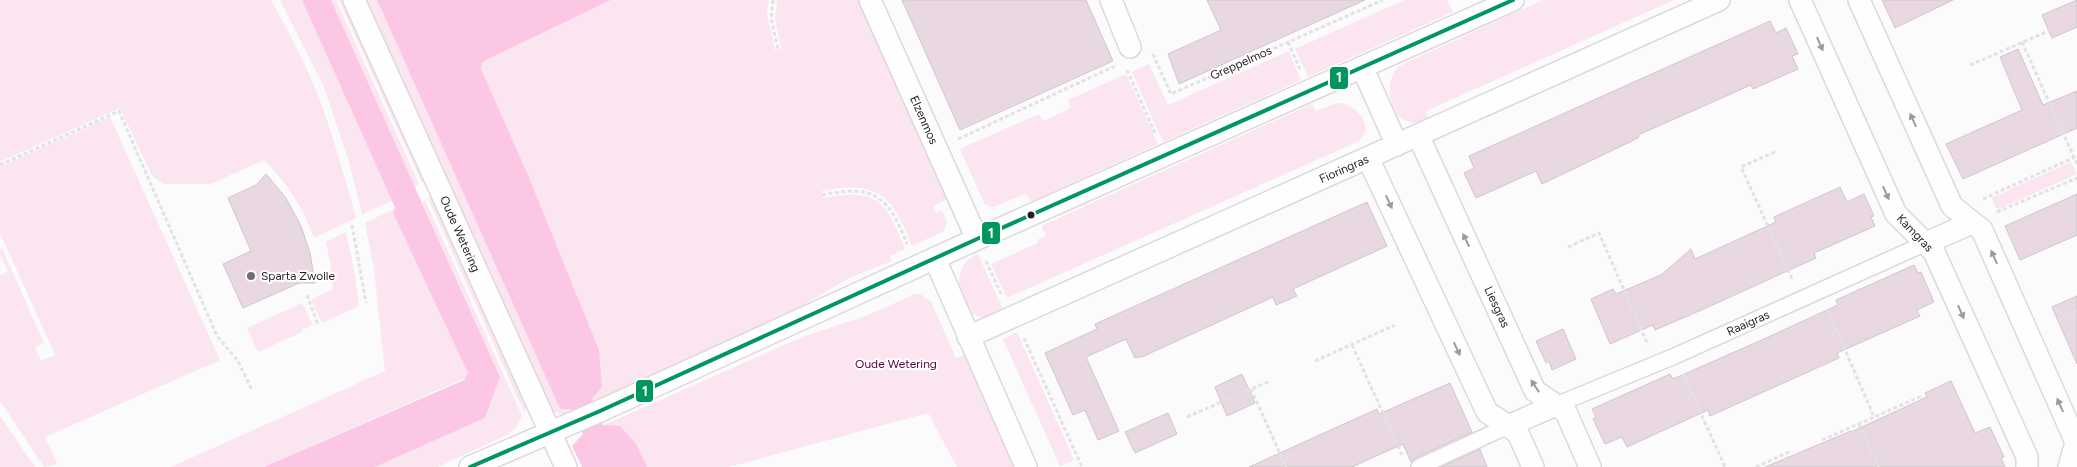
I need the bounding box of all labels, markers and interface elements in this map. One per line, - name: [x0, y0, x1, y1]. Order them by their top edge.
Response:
- one-way arrow: [1815, 37, 1824, 52]
- street label: Greppelmos: [1208, 43, 1274, 83]
- line badge: 1: [1329, 66, 1349, 90]
- text: 1: [1336, 69, 1342, 86]
- street label: Elzenmos: [907, 94, 941, 147]
- one-way arrow: [1909, 113, 1917, 127]
- street label: Fioringras: [1317, 152, 1371, 186]
- one-way arrow: [1883, 186, 1891, 200]
- street label: Oude Wetering: [437, 194, 483, 274]
- one-way arrow: [1385, 195, 1393, 209]
- unlabelled marker: [1026, 210, 1036, 220]
- street label: Kamgras: [1894, 211, 1936, 255]
- line badge: 1: [981, 221, 1001, 245]
- text: 1: [988, 225, 994, 242]
- one-way arrow: [1461, 233, 1469, 247]
- one-way arrow: [1990, 250, 1998, 264]
- place label: Sparta Zwolle: [261, 269, 335, 283]
- marker: Sparta Zwolle: [245, 270, 257, 282]
- street label: Liesgras: [1481, 284, 1513, 330]
- one-way arrow: [1958, 305, 1966, 319]
- street label: Raaigras: [1724, 307, 1772, 339]
- one-way arrow: [1454, 342, 1462, 356]
- park label: Oude Wetering: [855, 357, 937, 371]
- line badge: 1: [635, 379, 654, 403]
- one-way arrow: [1530, 380, 1539, 393]
- text: 1: [642, 383, 648, 400]
- one-way arrow: [2056, 398, 2064, 412]

